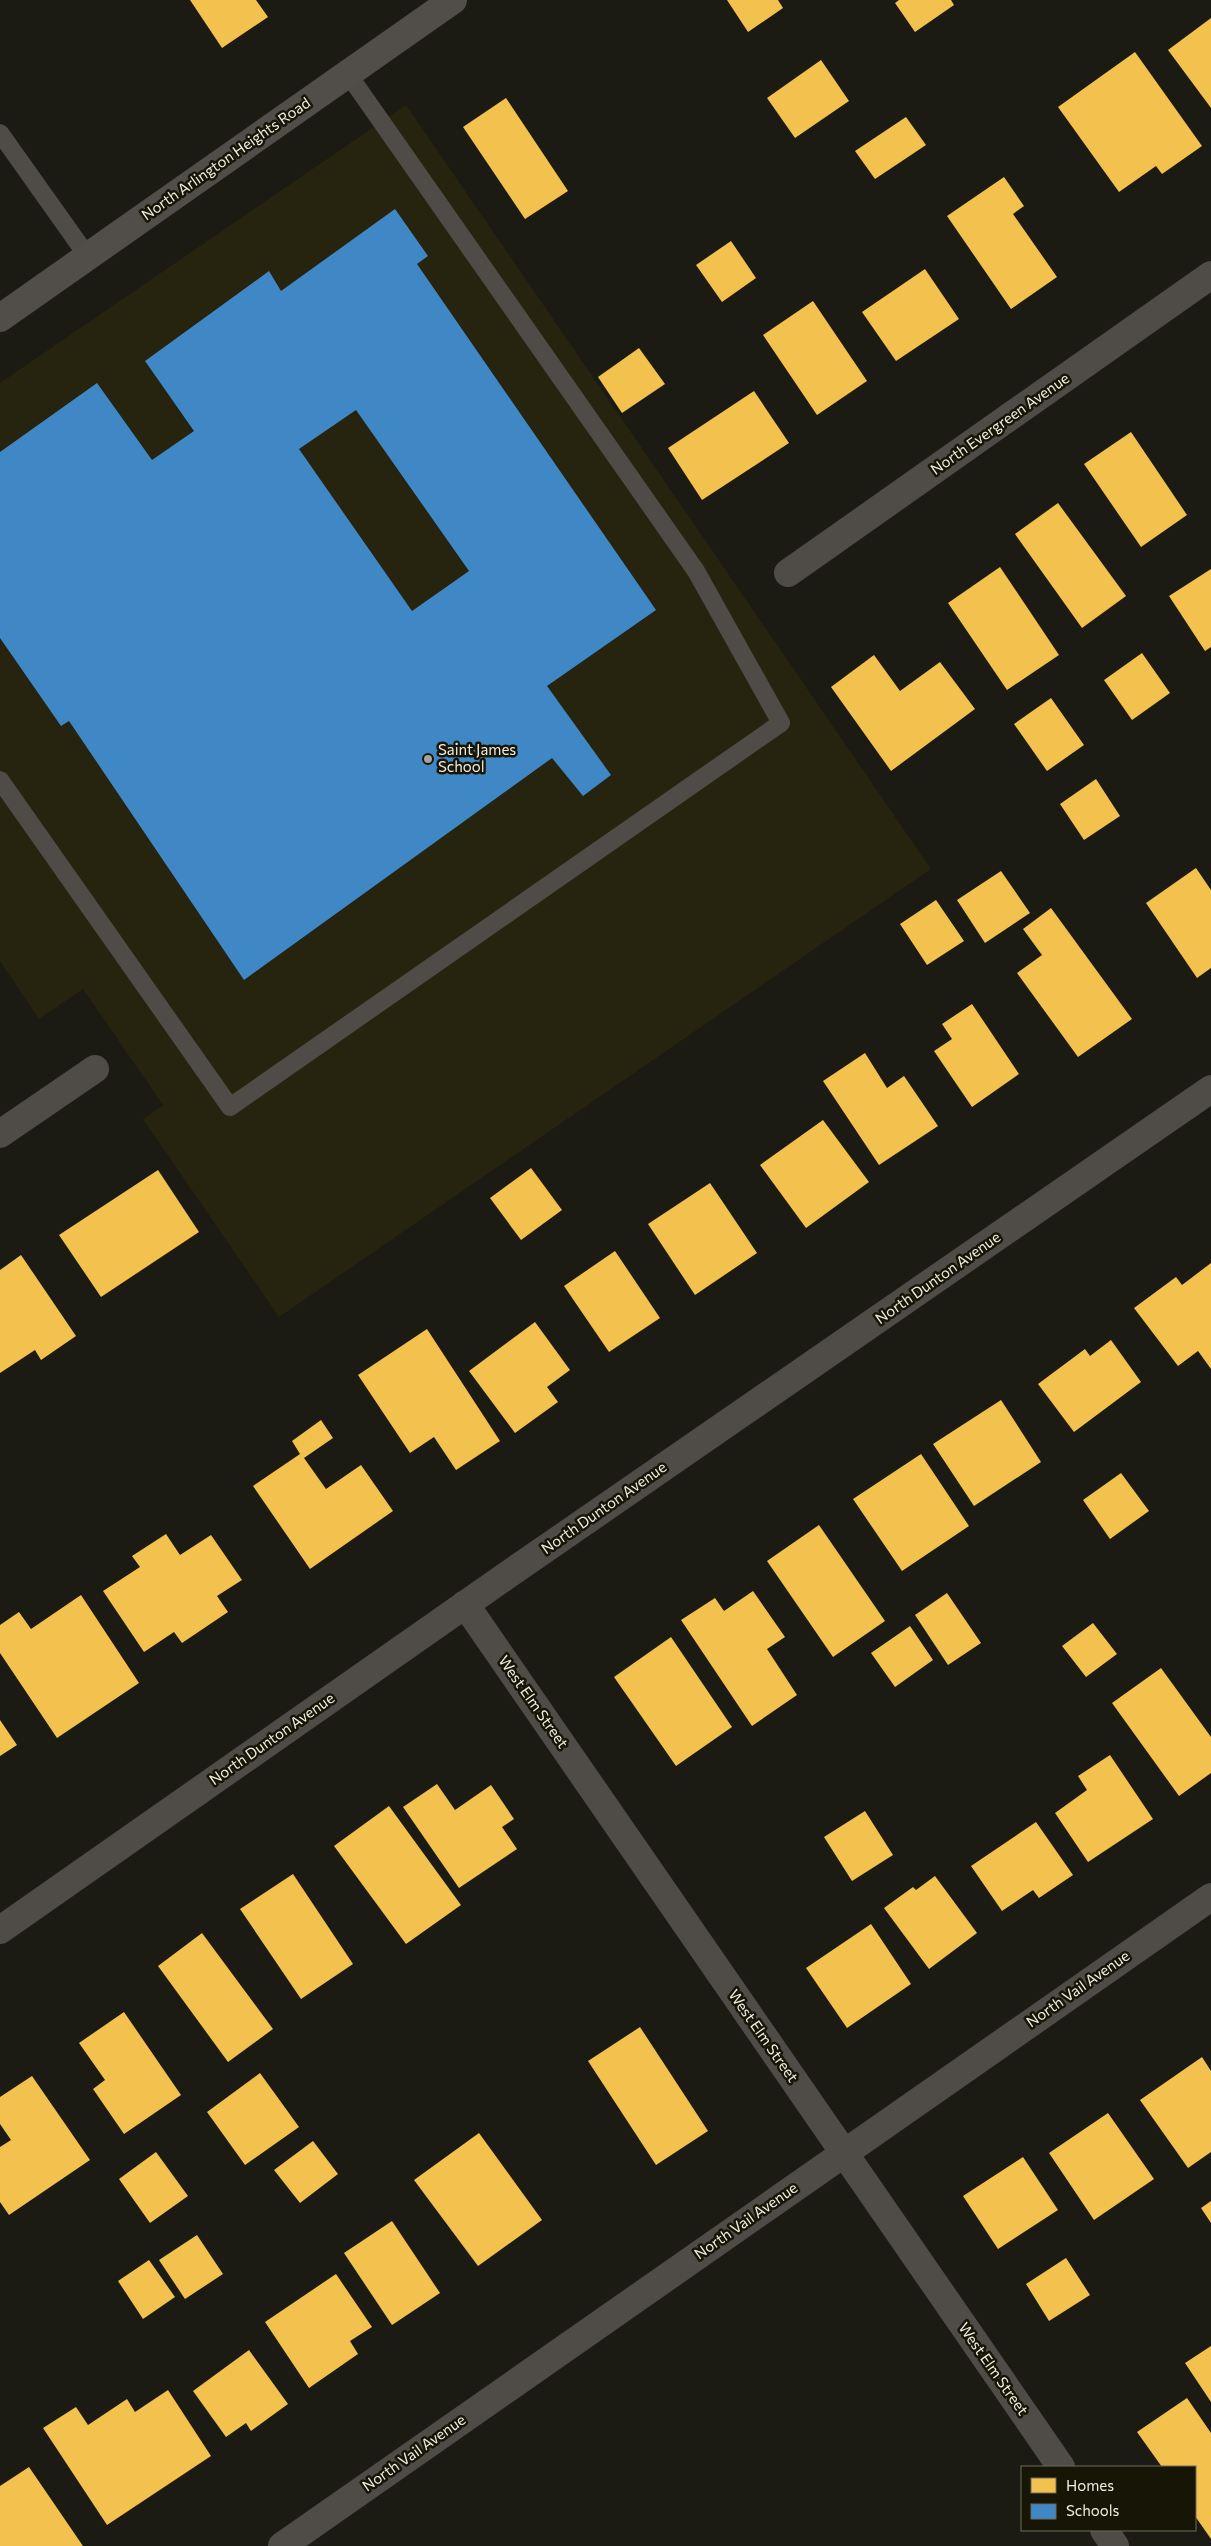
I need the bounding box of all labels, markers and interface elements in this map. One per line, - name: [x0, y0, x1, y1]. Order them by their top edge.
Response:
- street label: North Arlington Heights Road: [138, 93, 313, 223]
- street label: North Evergreen Avenue: [927, 368, 1072, 478]
- place label: Saint James School: [438, 740, 516, 775]
- marker: Saint James School: [422, 753, 434, 765]
- street label: North Dunton Avenue: [871, 1227, 1003, 1327]
- street label: North Dunton Avenue: [537, 1457, 669, 1557]
- street label: West Elm Street: [495, 1652, 572, 1751]
- street label: North Dunton Avenue: [205, 1688, 337, 1788]
- street label: North Vail Avenue: [1022, 1946, 1133, 2030]
- street label: West Elm Street: [725, 1986, 802, 2085]
- street label: North Vail Avenue: [690, 2178, 801, 2262]
- street label: West Elm Street: [955, 2319, 1032, 2418]
- street label: North Vail Avenue: [358, 2410, 469, 2494]
- legend: [1021, 2466, 1196, 2531]
- text: Homes: [1066, 2476, 1114, 2494]
- text: Schools: [1066, 2501, 1120, 2519]

